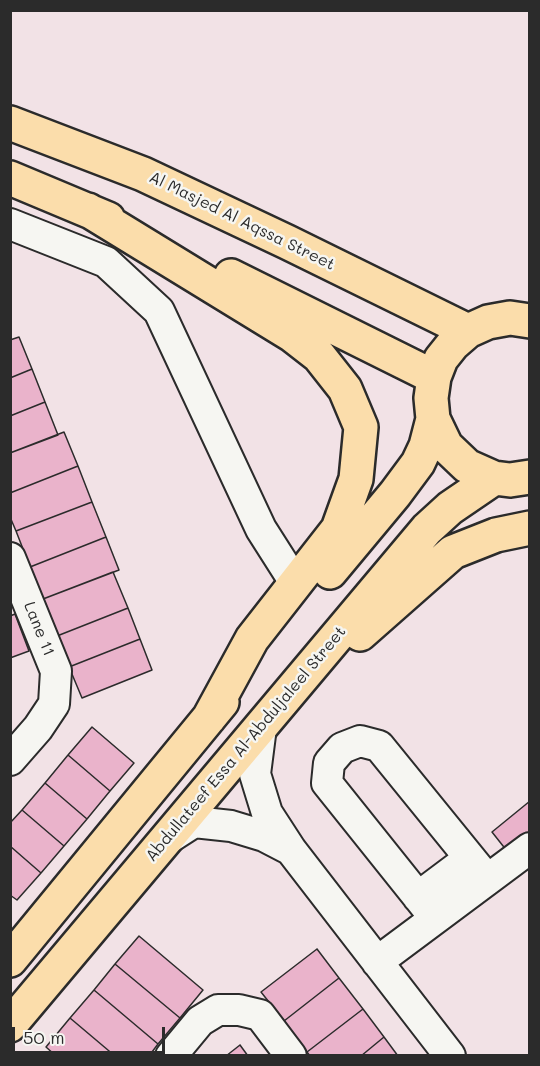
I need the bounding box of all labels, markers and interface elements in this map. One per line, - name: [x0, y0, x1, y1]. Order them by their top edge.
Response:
- street label: Al Masjed Al Aqssa Street: [146, 168, 338, 274]
- street label: Lane 11: [20, 599, 58, 659]
- street label: Abdullateef Essa Al-Abduljaleel Street: [142, 622, 350, 866]
- scale bar: [15, 1015, 168, 1053]
- text: 50 m: [23, 1025, 65, 1049]

